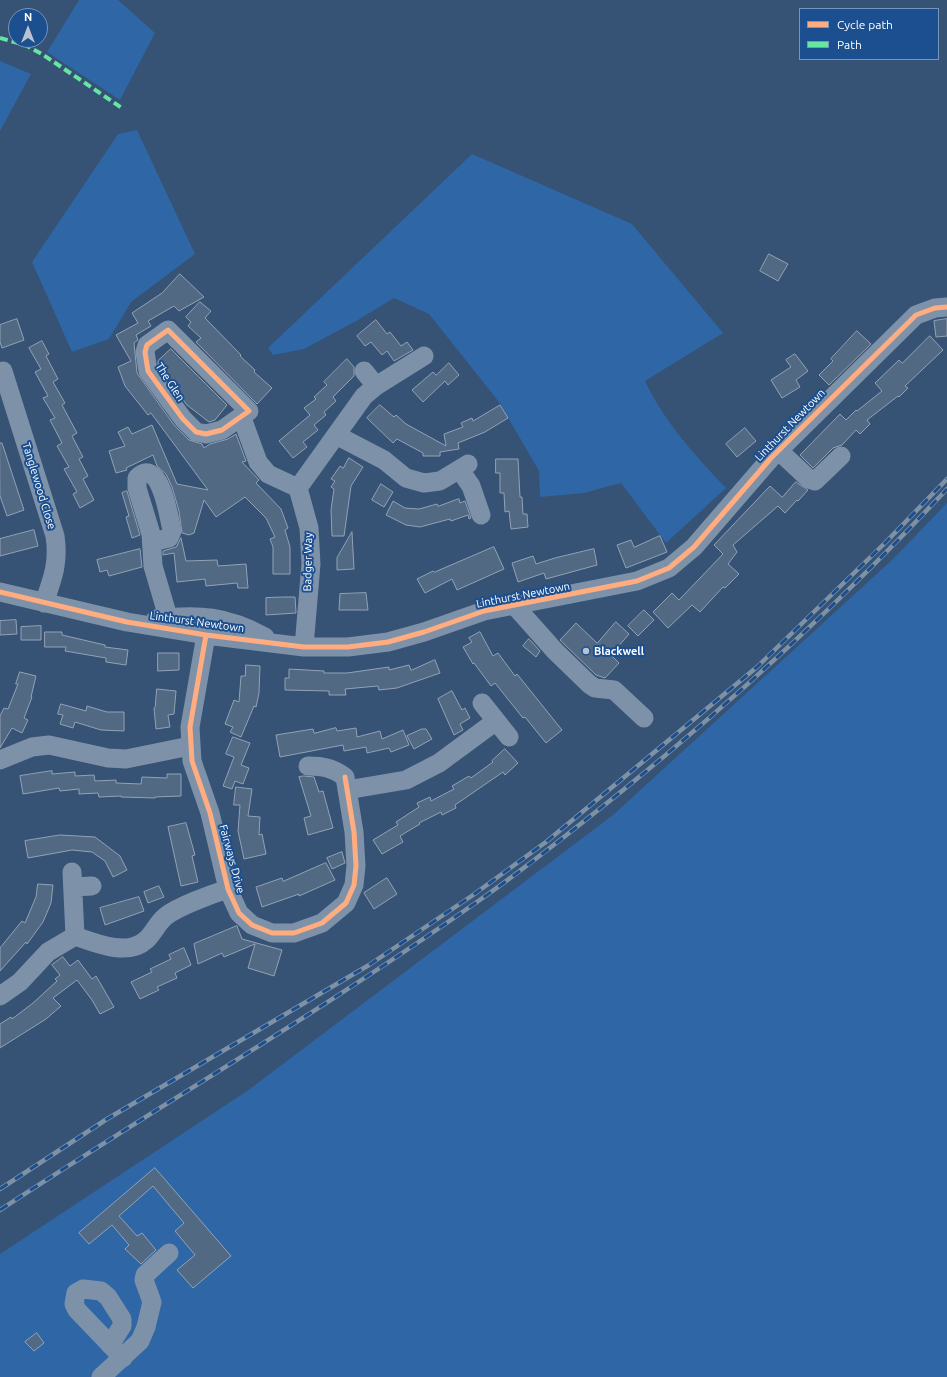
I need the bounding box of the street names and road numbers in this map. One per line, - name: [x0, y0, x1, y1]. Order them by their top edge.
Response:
- street label: The Glen: [153, 360, 187, 404]
- street label: Linthurst Newtown: [752, 386, 828, 464]
- street label: Tanglewood Close: [20, 441, 58, 531]
- street label: Badger Way: [301, 532, 315, 592]
- street label: Linthurst Newtown: [475, 579, 571, 611]
- street label: Linthurst Newtown: [149, 609, 245, 635]
- street label: Fairways Drive: [216, 823, 248, 895]

